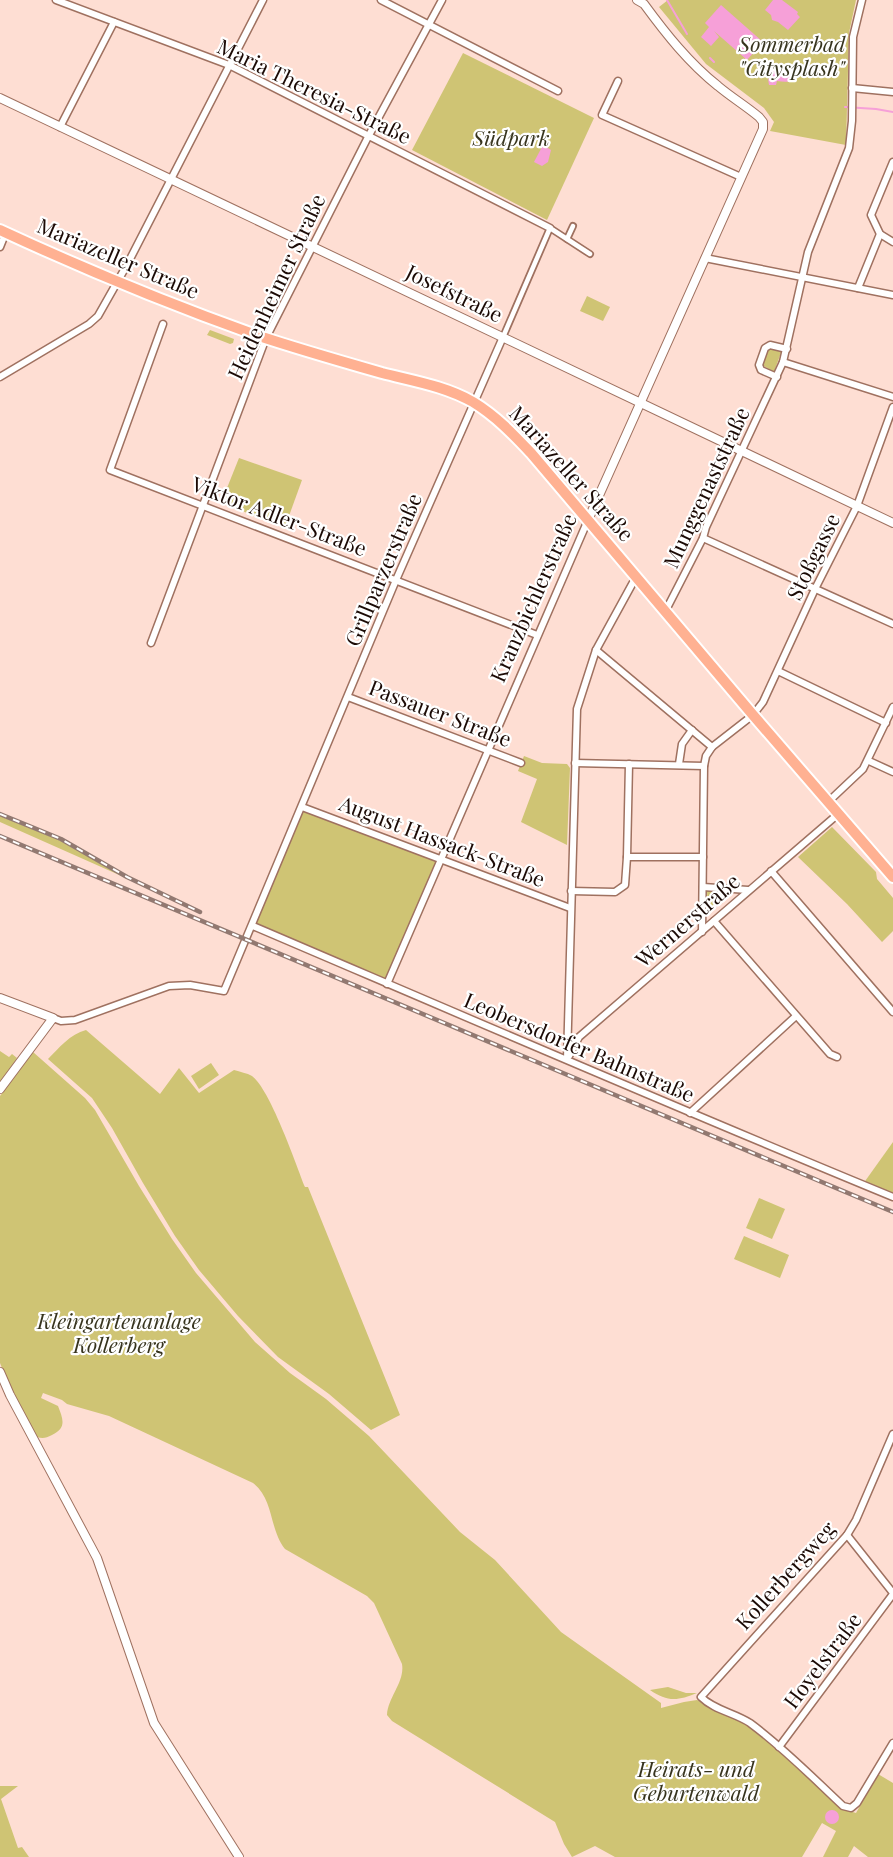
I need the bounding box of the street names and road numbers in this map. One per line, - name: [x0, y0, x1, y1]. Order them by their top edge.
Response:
- street label: Maria Theresia-Straße: [213, 31, 416, 149]
- street label: Heidenheimer Straße: [220, 189, 330, 383]
- street label: Mariazeller Straße: [34, 210, 204, 304]
- street label: Josefstraße: [401, 256, 508, 328]
- street label: Mariazeller Straße: [504, 399, 641, 546]
- street label: Munggenaststraße: [656, 402, 755, 572]
- street label: Viktor Adler-Straße: [187, 469, 371, 561]
- street label: Grillparzerstraße: [337, 488, 427, 650]
- street label: Kranzbichlerstraße: [482, 508, 582, 686]
- street label: Stoßgasse: [779, 508, 845, 604]
- street label: Passauer Straße: [366, 672, 516, 752]
- street label: August Hassack-Straße: [335, 788, 550, 892]
- street label: Wernerstraße: [628, 866, 745, 973]
- street label: Leobersdorfer Bahnstraße: [460, 985, 699, 1107]
- street label: Kollerbergweg: [728, 1514, 841, 1635]
- street label: Hoyelstraße: [776, 1606, 867, 1714]

